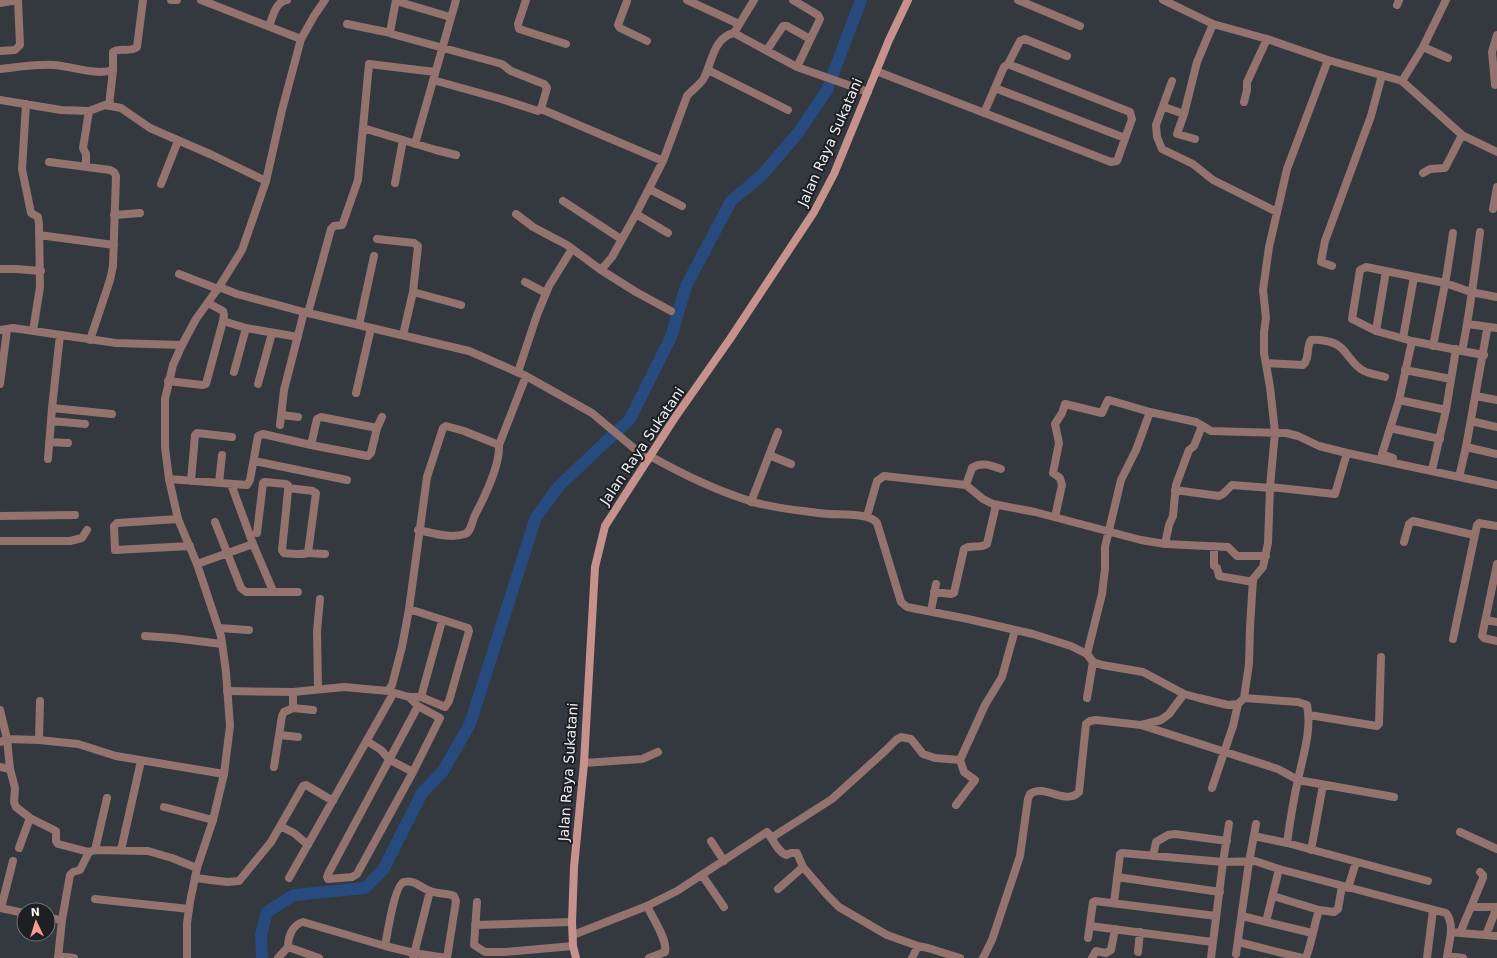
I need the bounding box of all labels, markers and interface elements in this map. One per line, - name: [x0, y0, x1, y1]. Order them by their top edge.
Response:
- street label: Jalan Raya Sukatani: [794, 75, 866, 210]
- street label: Jalan Raya Sukatani: [596, 384, 687, 509]
- street label: Jalan Raya Sukatani: [555, 702, 581, 843]
- north arrow: [16, 902, 56, 942]
- text: N: [30, 906, 40, 919]

